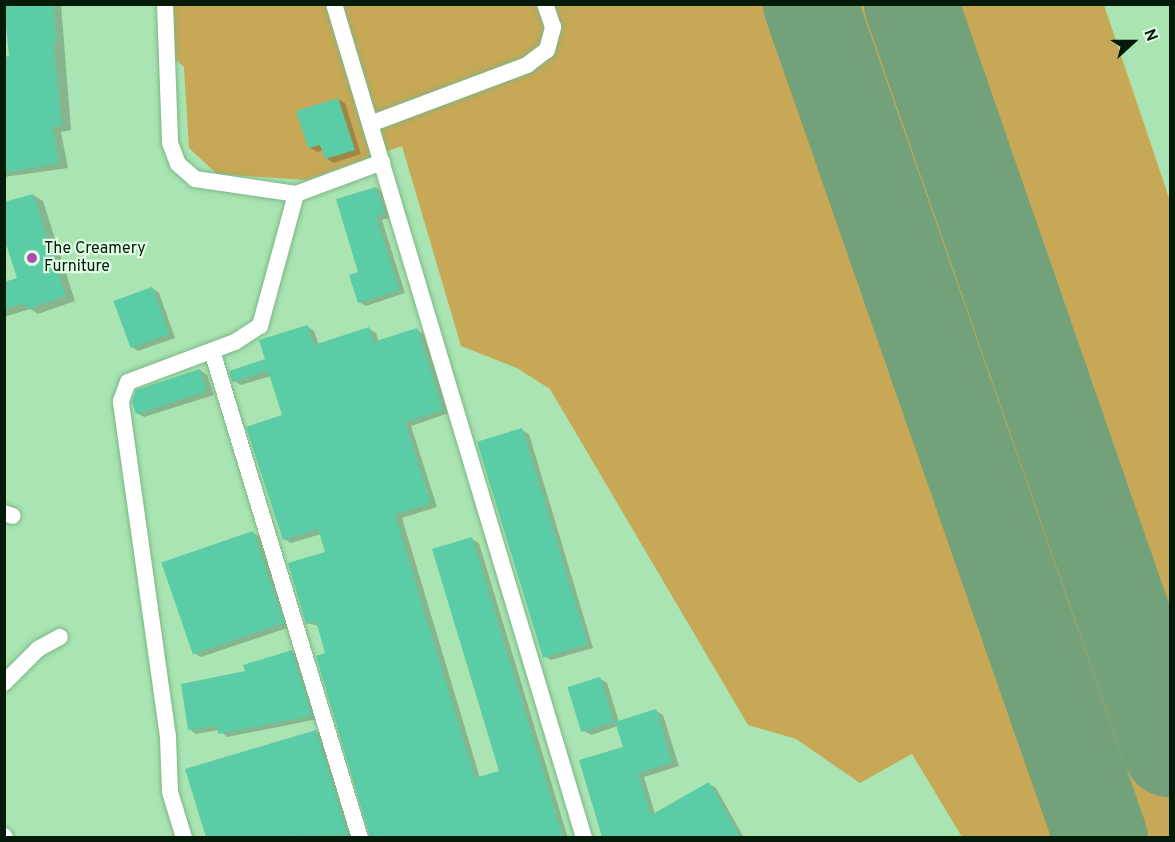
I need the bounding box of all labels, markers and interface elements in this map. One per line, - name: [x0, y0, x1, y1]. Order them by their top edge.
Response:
- north arrow: [1103, 12, 1163, 72]
- text: N: [1138, 27, 1161, 45]
- place label: The Creamery Furniture: [44, 239, 146, 277]
- marker: The Creamery Furniture: [25, 251, 39, 265]

